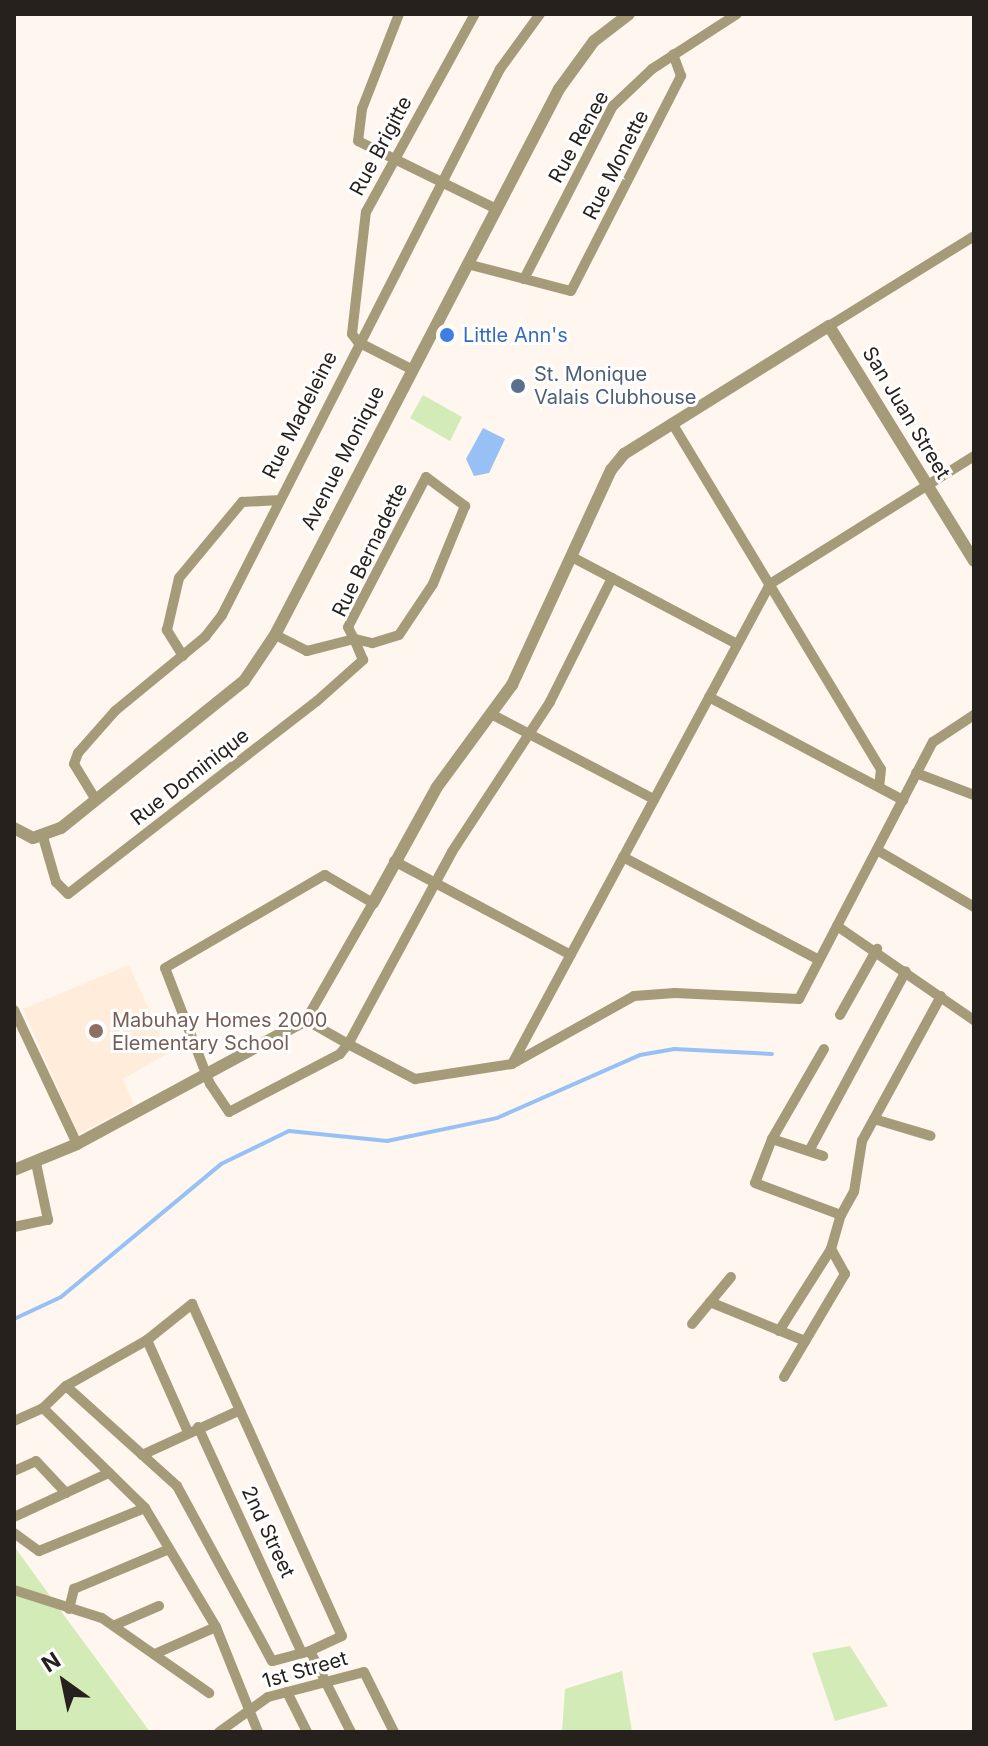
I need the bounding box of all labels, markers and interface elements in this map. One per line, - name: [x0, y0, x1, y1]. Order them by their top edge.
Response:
- street label: Rue Renee: [544, 87, 614, 187]
- street label: Rue Brigitte: [345, 92, 417, 200]
- street label: Rue Monette: [578, 106, 654, 224]
- place label: Little Ann's: [463, 323, 568, 347]
- marker: Little Ann's: [438, 326, 456, 344]
- street label: San Juan Street: [857, 343, 955, 483]
- street label: Rue Madeleine: [258, 347, 342, 483]
- place label: St. Monique Valais Clubhouse: [534, 362, 696, 409]
- marker: St. Monique Valais Clubhouse: [509, 377, 527, 395]
- street label: Avenue Monique: [296, 382, 390, 534]
- street label: Rue Bernadette: [327, 479, 413, 621]
- street label: Rue Dominique: [126, 723, 254, 831]
- place label: Mabuhay Homes 2000 Elementary School: [112, 1008, 327, 1055]
- marker: Mabuhay Homes 2000 Elementary School: [87, 1022, 105, 1040]
- street label: 2nd Street: [236, 1482, 300, 1582]
- north arrow: [24, 1642, 104, 1722]
- text: N: [37, 1646, 65, 1677]
- street label: 1st Street: [260, 1646, 350, 1694]

